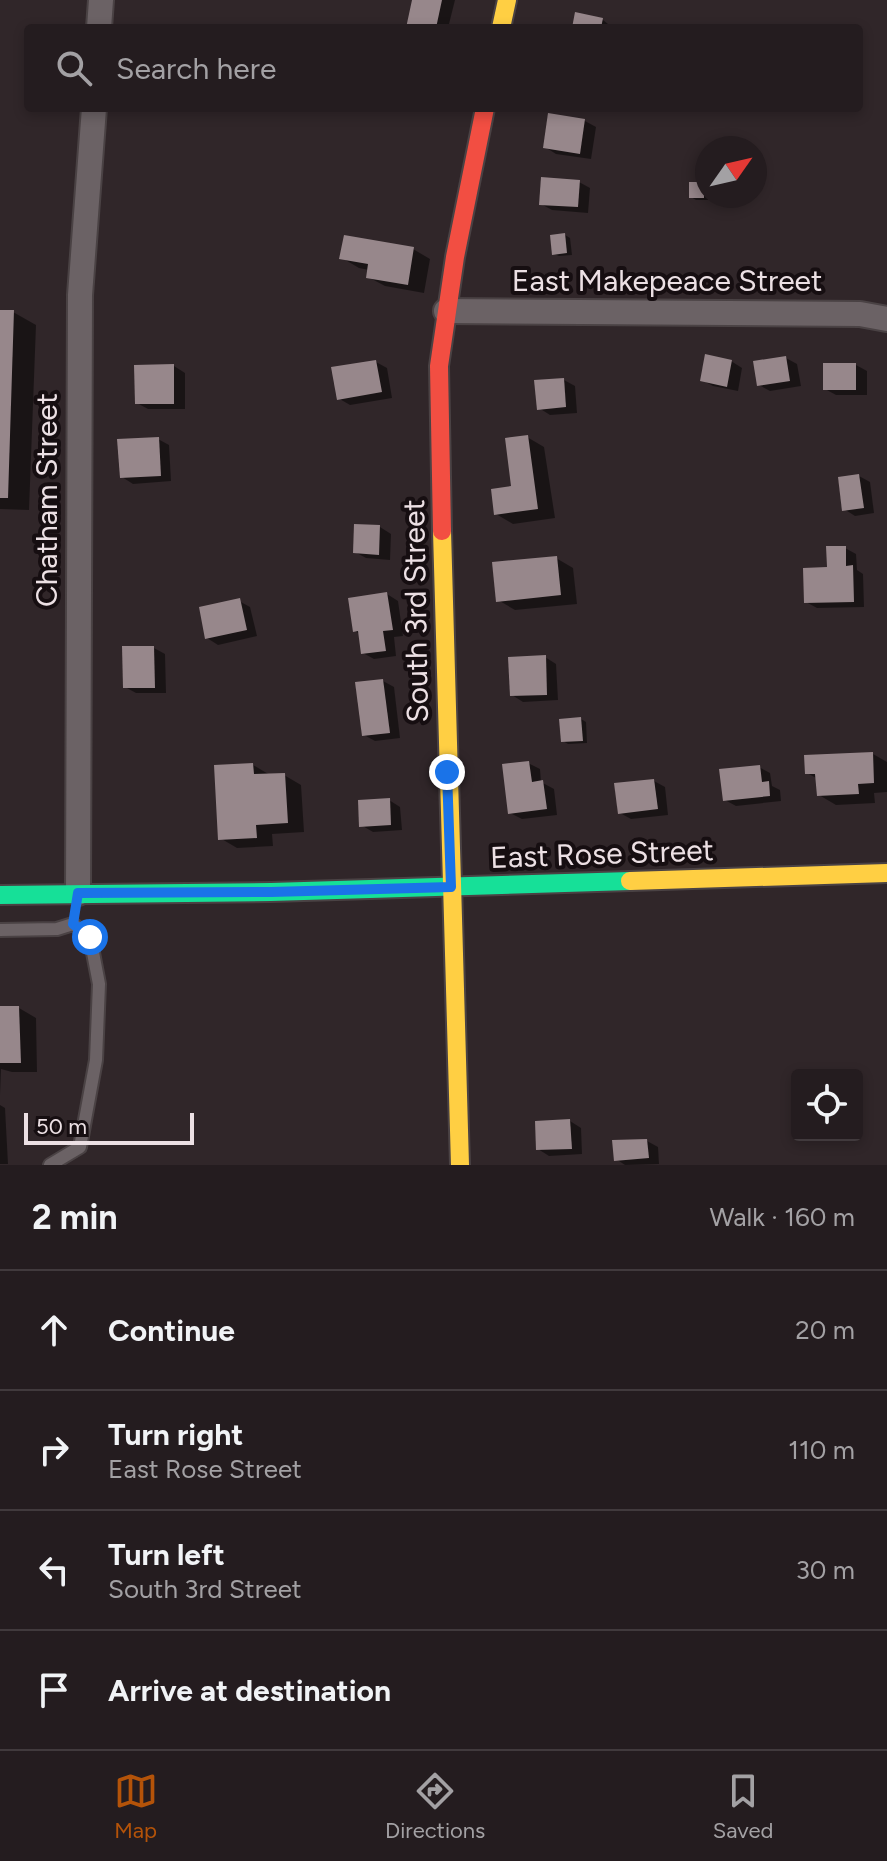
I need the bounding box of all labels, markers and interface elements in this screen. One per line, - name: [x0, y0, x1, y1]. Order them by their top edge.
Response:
- search box: [24, 24, 863, 112]
- icon: search: [52, 46, 96, 90]
- text: Search here: [116, 50, 276, 87]
- north arrow: [695, 136, 767, 208]
- street label: East Makepeace Street: [512, 262, 822, 299]
- street label: Chatham Street: [28, 393, 65, 607]
- street label: South 3rd Street: [395, 499, 436, 723]
- route end: [429, 754, 465, 790]
- street label: East Rose Street: [490, 831, 714, 876]
- route start: [72, 919, 108, 955]
- map controls: [791, 1069, 863, 1141]
- button: locate: [791, 1069, 863, 1141]
- scale bar: [24, 1109, 194, 1145]
- text: 50 m: [36, 1113, 87, 1140]
- text: 2 min: [32, 1197, 118, 1238]
- text: Walk · 160 m: [709, 1201, 855, 1233]
- icon: ahead: [32, 1308, 76, 1352]
- text: Continue: [108, 1312, 235, 1349]
- text: 20 m: [795, 1314, 855, 1346]
- text: Turn right: [108, 1416, 243, 1453]
- icon: right: [32, 1428, 76, 1472]
- text: 110 m: [788, 1434, 855, 1466]
- text: East Rose Street: [108, 1453, 302, 1485]
- text: Turn left: [108, 1536, 225, 1573]
- icon: left: [32, 1548, 76, 1592]
- text: 30 m: [796, 1554, 855, 1586]
- text: South 3rd Street: [108, 1573, 302, 1605]
- icon: arrive: [32, 1668, 76, 1712]
- text: Arrive at destination: [108, 1672, 391, 1709]
- tab: Map: [114, 1769, 158, 1844]
- tab: Directions: [385, 1769, 485, 1844]
- tab: Saved: [713, 1769, 773, 1844]

